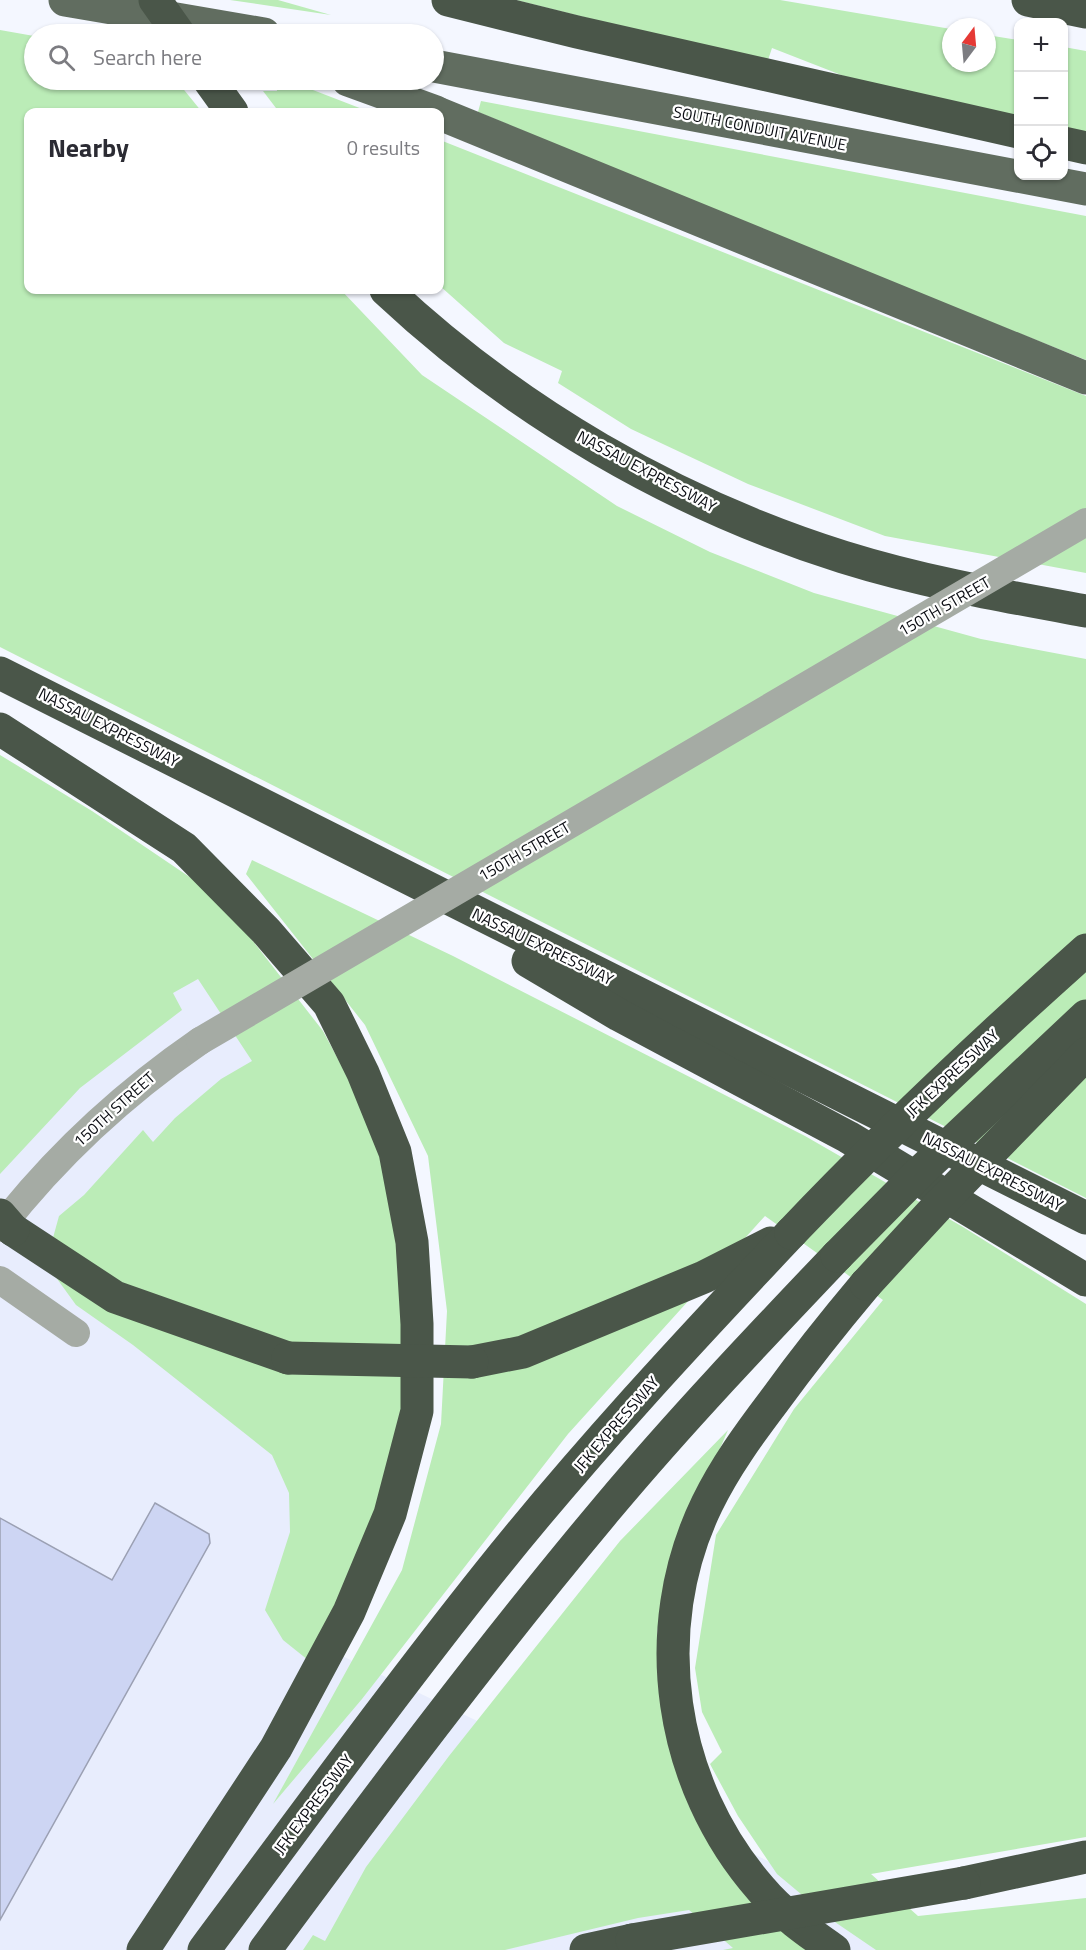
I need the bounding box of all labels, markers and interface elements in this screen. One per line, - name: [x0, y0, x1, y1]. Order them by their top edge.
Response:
- north arrow: [942, 18, 996, 72]
- map controls: [1014, 18, 1068, 180]
- button: +: [1014, 18, 1068, 72]
- search box: [24, 24, 444, 90]
- text: Search here: [93, 40, 202, 74]
- icon: search: [45, 41, 78, 74]
- button: −: [1014, 72, 1068, 126]
- street label: SOUTH CONDUIT AVENUE: [671, 99, 849, 157]
- button: locate: [1014, 126, 1068, 180]
- text: Nearby: [48, 128, 129, 167]
- text: 0 results: [347, 132, 420, 163]
- street label: NASSAU EXPRESSWAY: [573, 424, 721, 518]
- street label: 150TH STREET: [894, 570, 995, 642]
- street label: NASSAU EXPRESSWAY: [34, 681, 184, 773]
- street label: 150TH STREET: [474, 815, 575, 887]
- street label: NASSAU EXPRESSWAY: [468, 901, 618, 991]
- street label: JFK EXPRESSWAY: [900, 1023, 1004, 1123]
- street label: 150TH STREET: [68, 1065, 161, 1152]
- street label: NASSAU EXPRESSWAY: [918, 1125, 1068, 1217]
- street label: JFK EXPRESSWAY: [568, 1371, 665, 1477]
- street label: JFK EXPRESSWAY: [267, 1749, 359, 1859]

